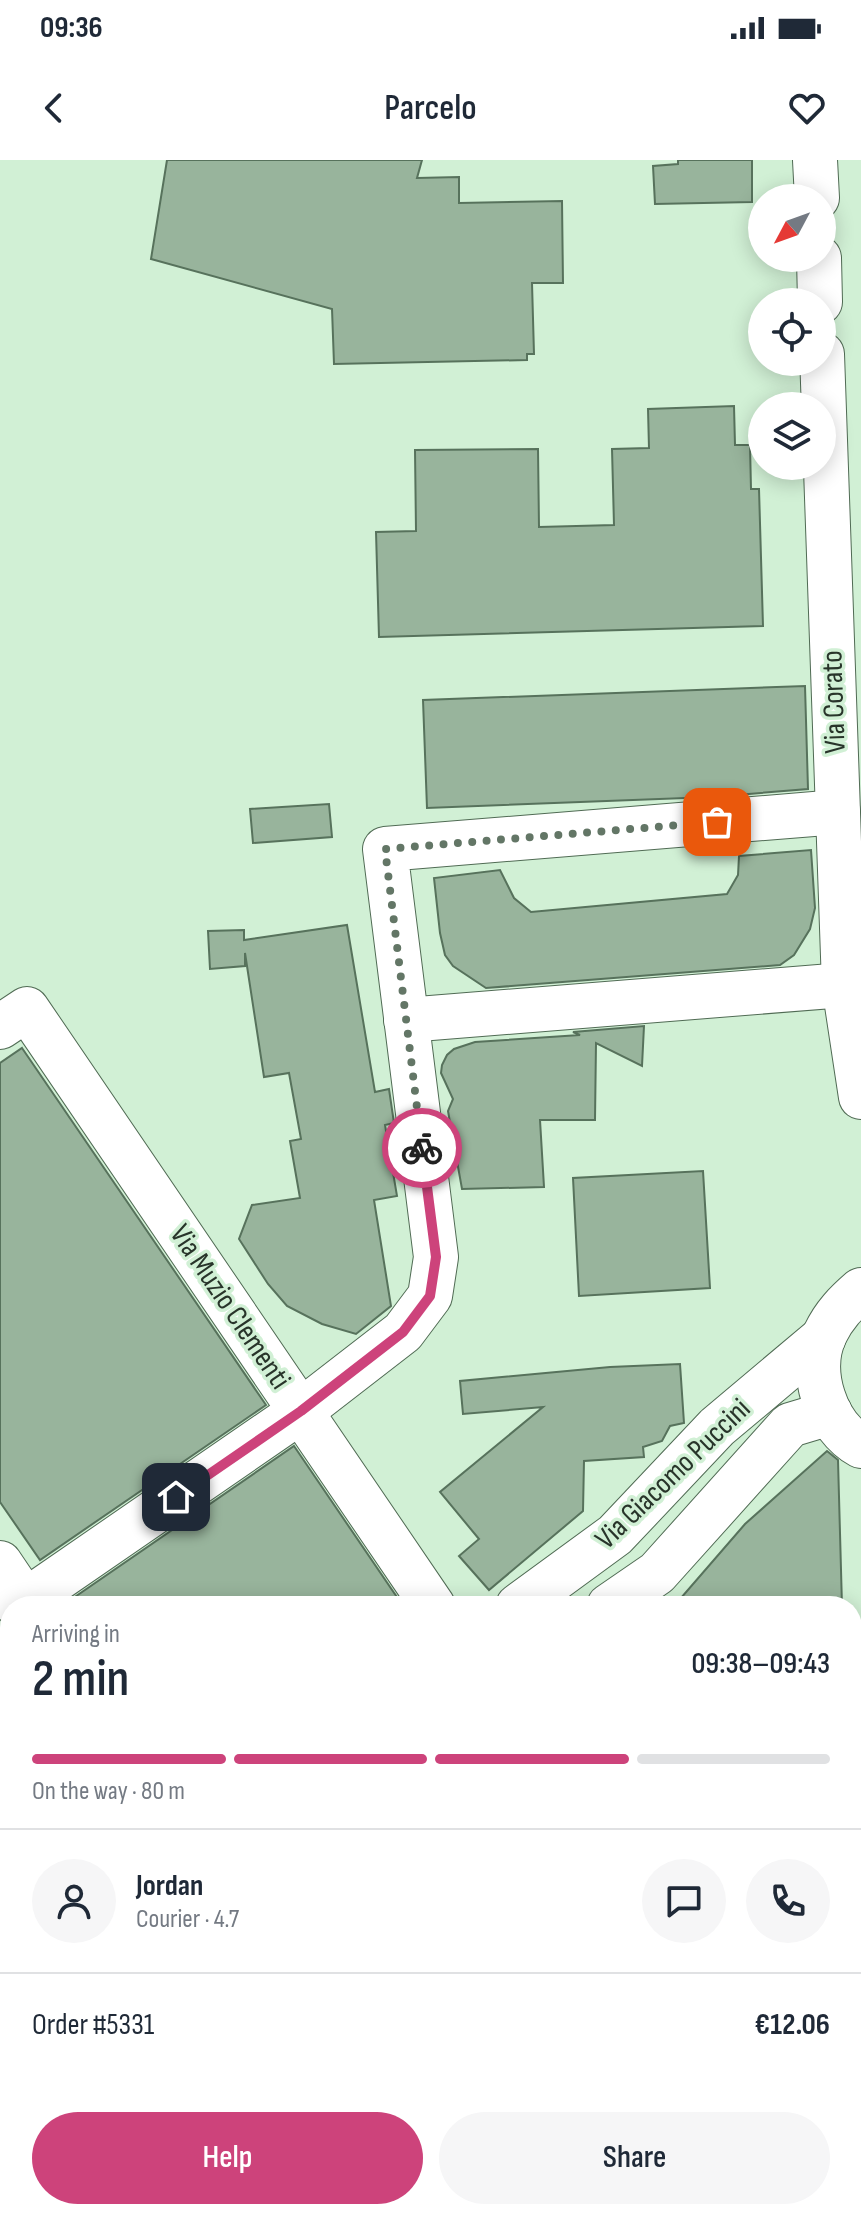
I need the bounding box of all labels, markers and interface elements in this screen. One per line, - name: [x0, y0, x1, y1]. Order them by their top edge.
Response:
- text: 09:36: [40, 10, 103, 46]
- icon: back: [32, 86, 76, 130]
- icon: heart: [785, 86, 829, 130]
- text: Parcelo: [384, 87, 477, 130]
- north arrow: [748, 184, 836, 272]
- map controls: [748, 184, 836, 480]
- button: locate: [748, 288, 836, 376]
- button: layers: [748, 392, 836, 480]
- street label: Via Corato: [814, 650, 854, 754]
- pin: [683, 788, 751, 856]
- icon: bag: [695, 800, 739, 844]
- courier: [382, 1108, 462, 1188]
- icon: bike: [400, 1126, 444, 1170]
- street label: Via Muzio Clementi: [162, 1218, 298, 1396]
- street label: Via Giacomo Puccini: [588, 1391, 758, 1557]
- pin: [142, 1463, 210, 1531]
- icon: home: [154, 1475, 198, 1519]
- text: Arriving in: [32, 1619, 120, 1650]
- text: 09:38–09:43: [691, 1646, 830, 1682]
- text: 2 min: [32, 1648, 129, 1711]
- text: On the way · 80 m: [32, 1776, 185, 1807]
- button: person: [32, 1859, 116, 1943]
- button: chat: [642, 1859, 726, 1943]
- button: phone: [746, 1859, 830, 1943]
- text: Jordan: [136, 1868, 203, 1904]
- text: Courier · 4.7: [136, 1904, 239, 1935]
- text: Order #5331: [32, 2007, 154, 2043]
- text: €12.06: [754, 2007, 830, 2043]
- button: Help: [32, 2112, 423, 2204]
- button: Share: [439, 2112, 830, 2204]

